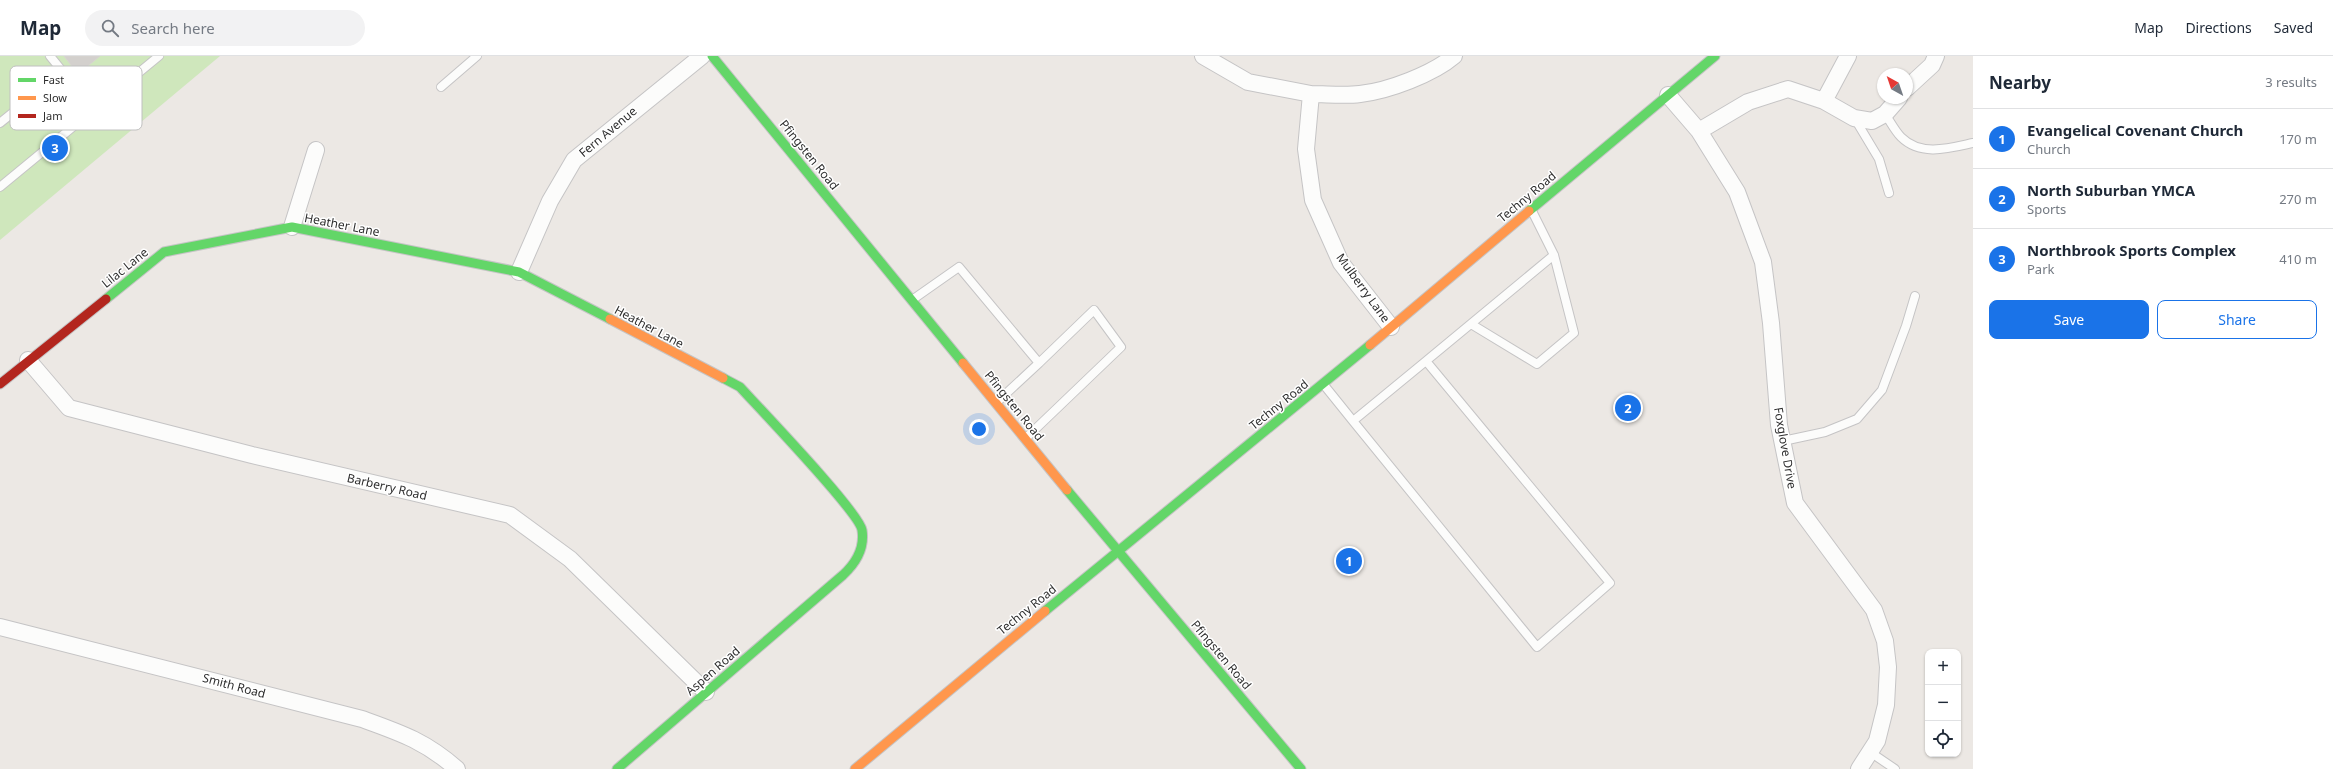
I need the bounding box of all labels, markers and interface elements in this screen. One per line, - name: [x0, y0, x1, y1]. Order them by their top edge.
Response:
- search box: [85, 10, 365, 46]
- text: Map: [20, 15, 61, 41]
- icon: search: [99, 17, 121, 39]
- text: Search here: [131, 18, 215, 38]
- text: Map: [2134, 18, 2163, 37]
- text: Directions: [2185, 18, 2252, 37]
- text: Saved: [2274, 18, 2313, 37]
- legend: [10, 66, 142, 130]
- north arrow: [1877, 68, 1913, 104]
- text: Nearby: [1989, 71, 2051, 94]
- text: Fast: [43, 72, 64, 87]
- text: 3 results: [2265, 73, 2317, 91]
- text: Slow: [43, 90, 67, 105]
- street label: Fern Avenue: [575, 102, 640, 161]
- text: Jam: [42, 108, 62, 123]
- street label: Pfingsten Road: [776, 116, 843, 193]
- text: Evangelical Covenant Church: [2027, 120, 2243, 140]
- text: 1: [1998, 130, 2006, 148]
- text: 170 m: [2279, 130, 2317, 148]
- pin: 3: [42, 133, 68, 163]
- text: Church: [2027, 140, 2071, 158]
- street label: Techny Road: [1494, 167, 1559, 226]
- text: North Suburban YMCA: [2027, 180, 2195, 200]
- text: 2: [1998, 190, 2006, 208]
- text: 270 m: [2279, 190, 2317, 208]
- text: Sports: [2027, 200, 2066, 218]
- street label: Heather Lane: [303, 209, 381, 240]
- text: Northbrook Sports Complex: [2027, 240, 2236, 260]
- street label: Lilac Lane: [98, 243, 152, 292]
- street label: Mulberry Lane: [1332, 250, 1394, 326]
- text: 3: [1998, 250, 2006, 268]
- text: 410 m: [2279, 250, 2317, 268]
- text: Park: [2027, 260, 2054, 278]
- button: Save: [1989, 300, 2149, 339]
- button: Share: [2157, 300, 2317, 339]
- street label: Heather Lane: [612, 301, 687, 352]
- street label: Pfingsten Road: [981, 367, 1048, 444]
- street label: Techny Road: [1246, 376, 1312, 434]
- pin: 2: [1615, 393, 1641, 423]
- street label: Foxglove Drive: [1770, 406, 1801, 490]
- your location: [969, 419, 989, 439]
- street label: Barberry Road: [345, 469, 429, 504]
- pin: 1: [1336, 546, 1362, 576]
- street label: Techny Road: [994, 581, 1060, 639]
- street label: Pfingsten Road: [1187, 616, 1255, 693]
- street label: Aspen Road: [682, 642, 744, 699]
- map controls: [1925, 649, 1961, 757]
- button: +: [1925, 649, 1961, 685]
- street label: Smith Road: [201, 669, 268, 702]
- button: −: [1925, 685, 1961, 721]
- button: locate: [1925, 721, 1961, 757]

